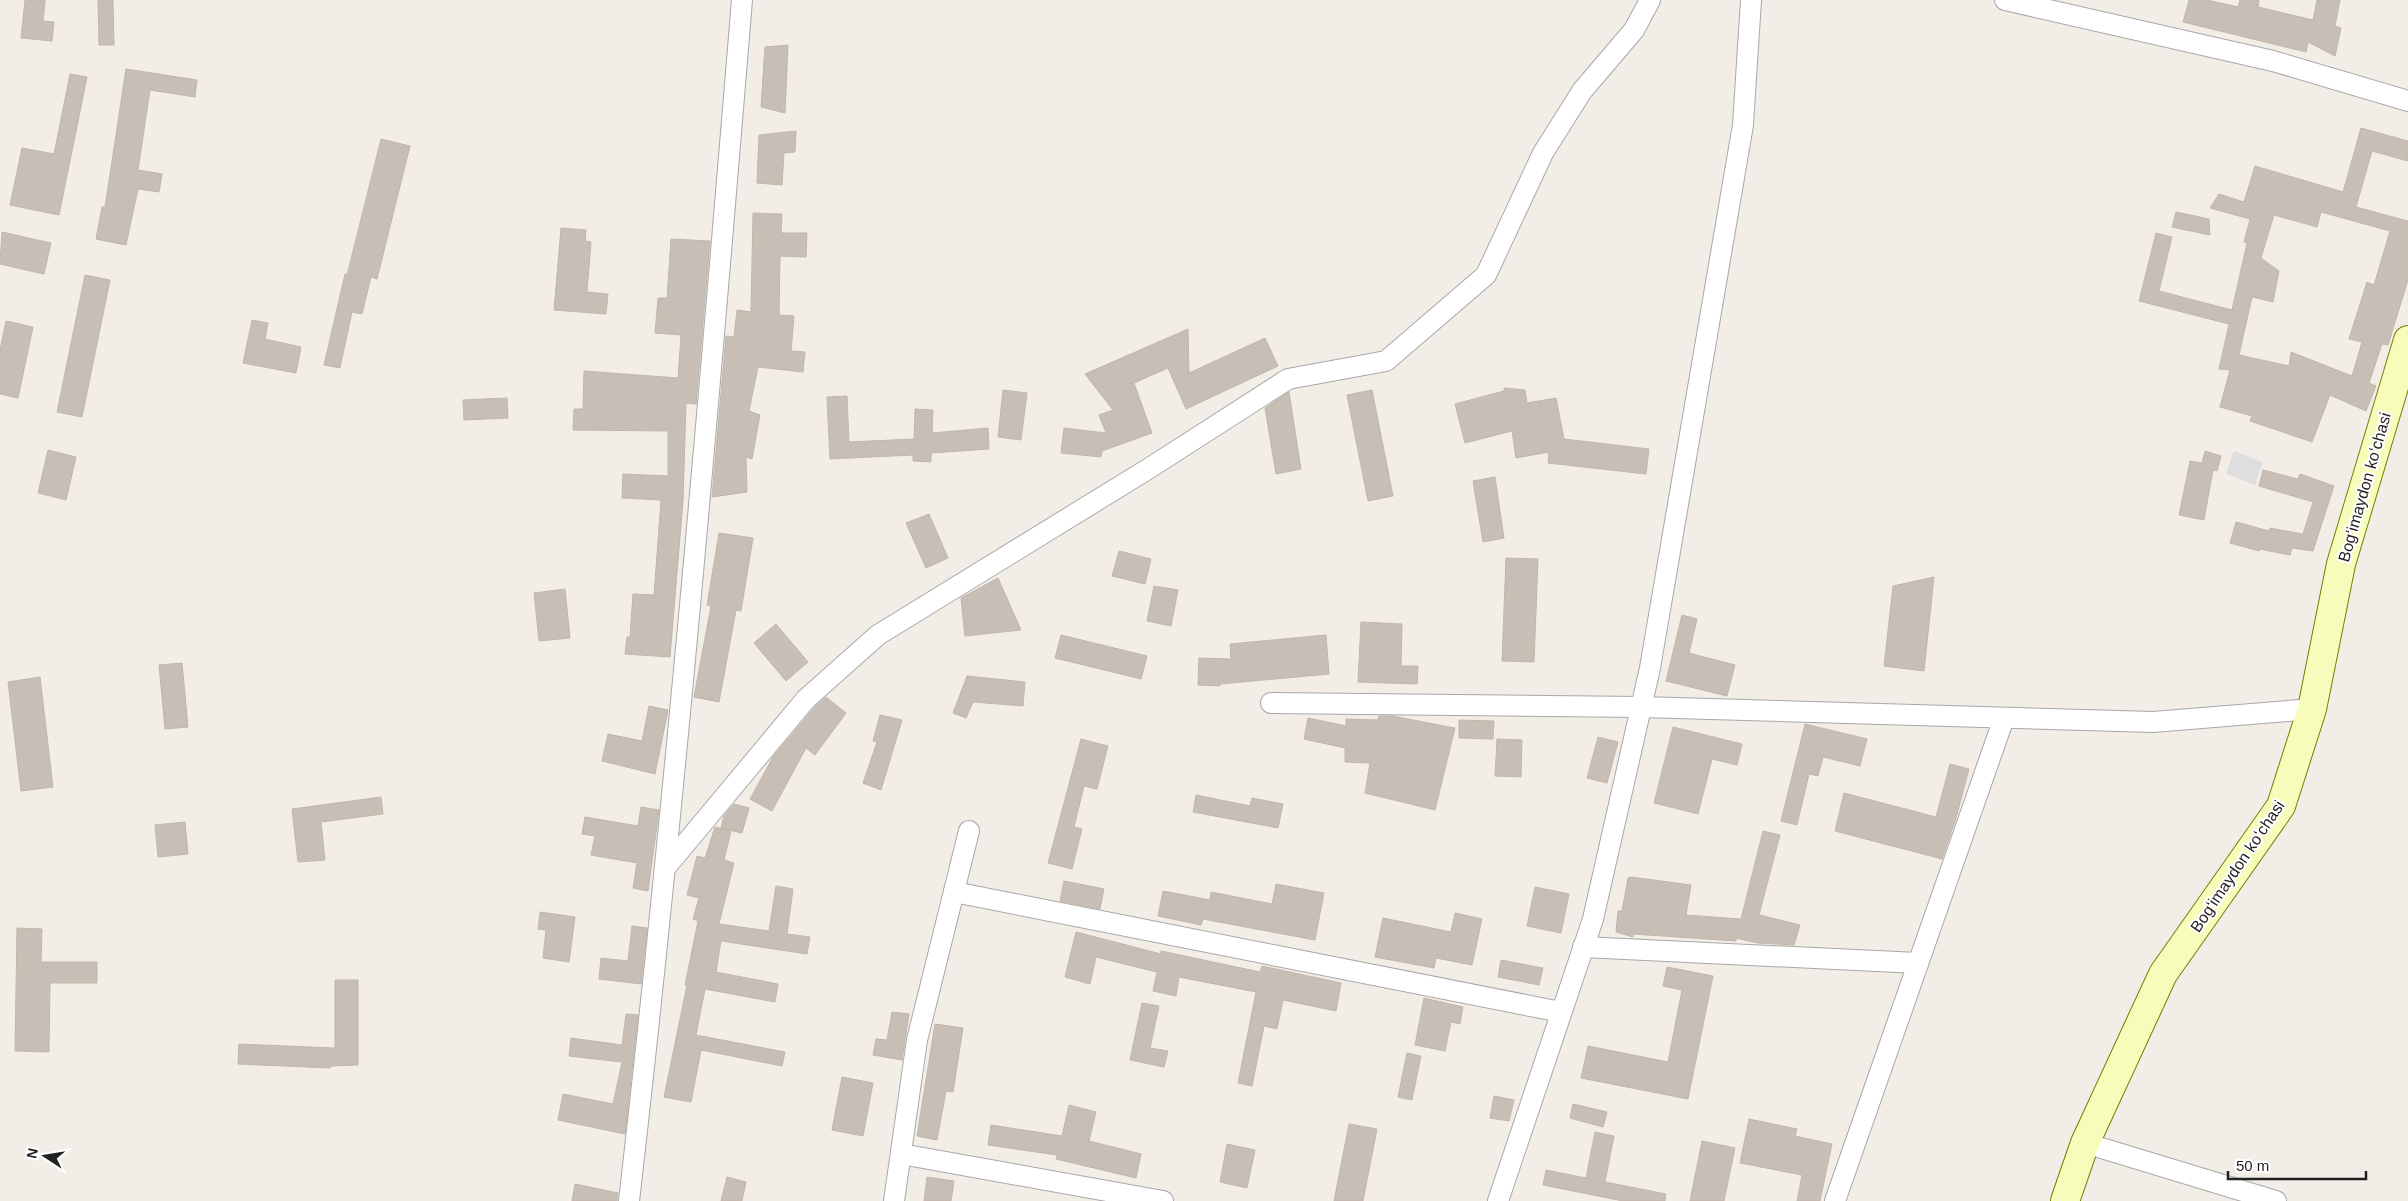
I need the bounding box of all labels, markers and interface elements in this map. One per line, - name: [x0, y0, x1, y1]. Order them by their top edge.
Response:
- street label: Bogʻimaydon koʻchasi: [2335, 410, 2394, 564]
- street label: Bogʻimaydon koʻchasi: [2187, 797, 2288, 935]
- north arrow: [20, 1131, 70, 1181]
- text: N: [23, 1147, 41, 1160]
- scale bar: [2228, 1148, 2366, 1180]
- text: 50 m: [2236, 1157, 2269, 1174]

